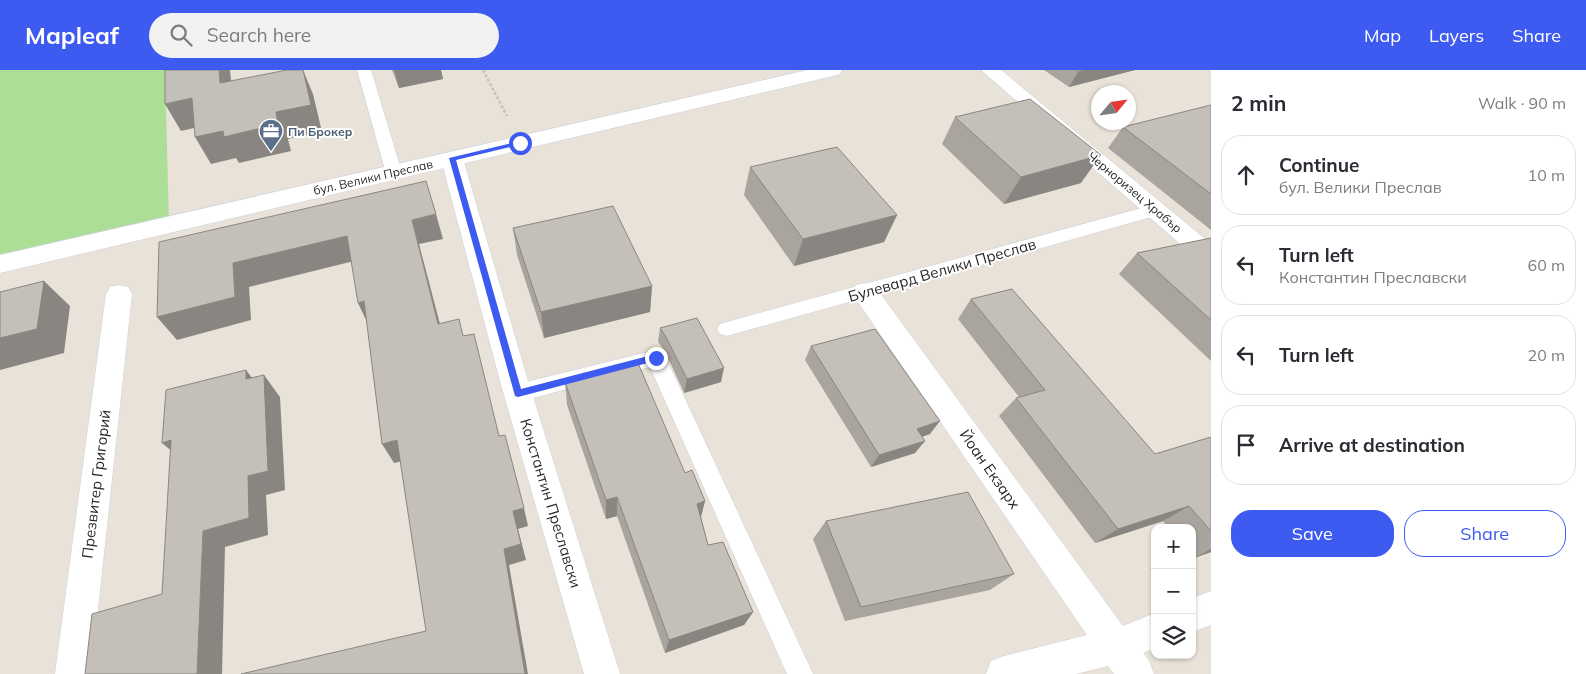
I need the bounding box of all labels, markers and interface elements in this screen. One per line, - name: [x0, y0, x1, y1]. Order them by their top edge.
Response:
- search box: [149, 13, 499, 58]
- text: Mapleaf: [25, 20, 119, 50]
- icon: search: [167, 21, 195, 49]
- text: Search here: [207, 23, 311, 47]
- text: Map: [1364, 24, 1401, 47]
- text: Layers: [1429, 24, 1484, 47]
- text: Share: [1512, 24, 1561, 47]
- north arrow: [1091, 85, 1136, 130]
- text: 2 min: [1231, 90, 1286, 116]
- text: Walk · 90 m: [1478, 93, 1566, 113]
- office icon: Пи Брокер: [258, 118, 284, 152]
- place label: Пи Брокер: [288, 124, 353, 139]
- route start: [509, 132, 532, 155]
- street label: Черноризец Храбър: [1085, 148, 1185, 236]
- text: Continue: [1279, 153, 1359, 177]
- street label: бул. Велики Преслав: [312, 156, 434, 198]
- icon: ahead: [1232, 161, 1260, 189]
- text: 10 m: [1528, 165, 1565, 185]
- text: бул. Велики Преслав: [1279, 177, 1442, 197]
- street label: Булевард Велики Преслав: [846, 234, 1038, 306]
- text: Turn left: [1279, 243, 1354, 267]
- icon: left: [1232, 251, 1260, 279]
- text: 60 m: [1528, 255, 1565, 275]
- text: Константин Преславски: [1279, 267, 1467, 287]
- icon: left: [1232, 341, 1260, 369]
- text: Turn left: [1279, 343, 1354, 367]
- text: 20 m: [1528, 345, 1565, 365]
- route end: [645, 347, 668, 370]
- street label: Презвитер Григорий: [77, 409, 115, 559]
- street label: Константин Преславски: [516, 416, 586, 590]
- street label: Йоан Екзарх: [956, 426, 1024, 512]
- icon: arrive: [1232, 431, 1260, 459]
- text: Arrive at destination: [1279, 433, 1465, 457]
- button: Save: [1231, 510, 1394, 557]
- button: Share: [1404, 510, 1566, 557]
- map controls: [1151, 524, 1196, 659]
- button: +: [1151, 524, 1196, 569]
- button: −: [1151, 569, 1196, 614]
- button: layers: [1151, 614, 1196, 659]

